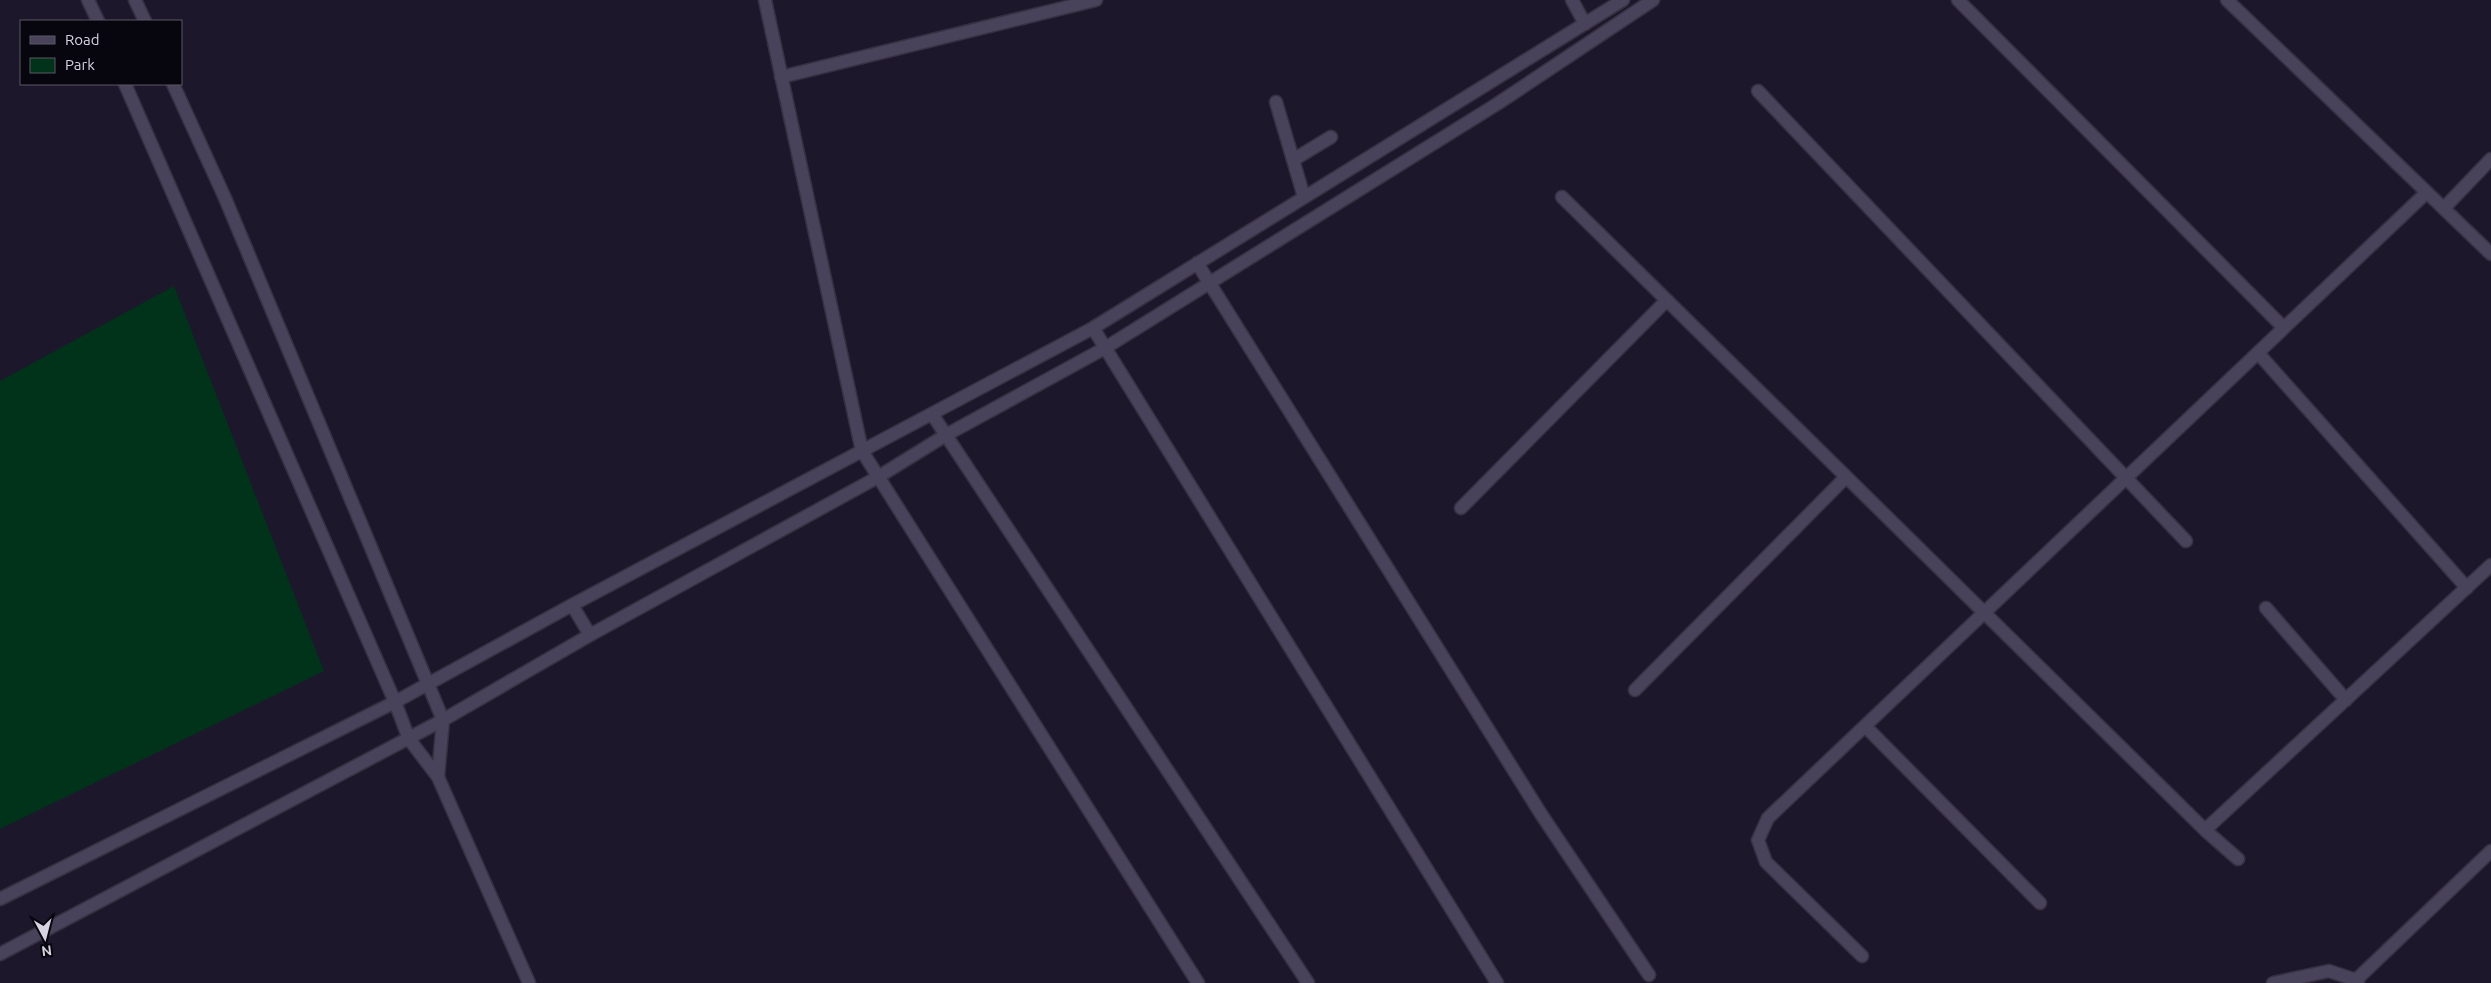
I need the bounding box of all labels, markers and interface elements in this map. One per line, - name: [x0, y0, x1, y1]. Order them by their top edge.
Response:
- legend: [20, 20, 182, 85]
- text: Road: [65, 31, 100, 48]
- text: Park: [65, 56, 95, 73]
- north arrow: [20, 913, 70, 963]
- text: N: [40, 942, 53, 959]

